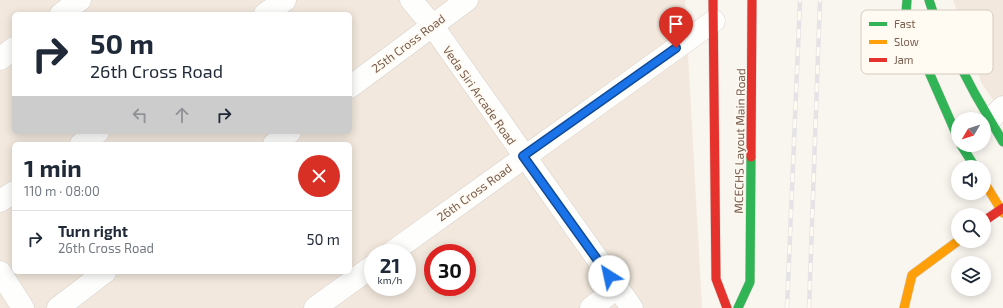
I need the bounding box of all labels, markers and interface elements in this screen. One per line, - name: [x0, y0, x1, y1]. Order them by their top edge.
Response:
- pin: [659, 7.0, 693, 48]
- legend: [861, 10, 993, 74]
- street label: 25th Cross Road: [369, 11, 447, 75]
- icon: arrive: [665, 13, 687, 35]
- text: Fast: [894, 17, 916, 30]
- text: 50 m: [90, 26, 154, 60]
- icon: right: [24, 28, 76, 80]
- text: Slow: [894, 35, 919, 48]
- street label: Veda Siri Arcade Road: [441, 43, 519, 147]
- text: Jam: [894, 53, 913, 66]
- text: 26th Cross Road: [90, 60, 223, 82]
- street label: MCECHS Layout Main Road: [731, 68, 747, 214]
- icon: left: [129, 104, 151, 126]
- icon: ahead: [171, 104, 193, 126]
- icon: right: [213, 104, 235, 126]
- north arrow: [951, 112, 991, 152]
- map controls: [951, 112, 991, 296]
- text: 1 min: [24, 153, 82, 182]
- button: close: [298, 155, 340, 197]
- street label: 26th Cross Road: [434, 160, 514, 224]
- button: sound: [951, 160, 991, 200]
- text: 110 m · 08:00: [24, 183, 100, 199]
- button: search: [951, 208, 991, 248]
- text: Turn right: [58, 222, 128, 240]
- icon: right: [24, 228, 46, 250]
- text: 50 m: [306, 230, 340, 248]
- text: 26th Cross Road: [58, 240, 154, 256]
- speed limit sign: 30: [424, 244, 476, 296]
- text: 21: [380, 253, 400, 277]
- position arrow: [588, 255, 630, 297]
- button: layers: [951, 256, 991, 296]
- text: km/h: [378, 274, 402, 286]

